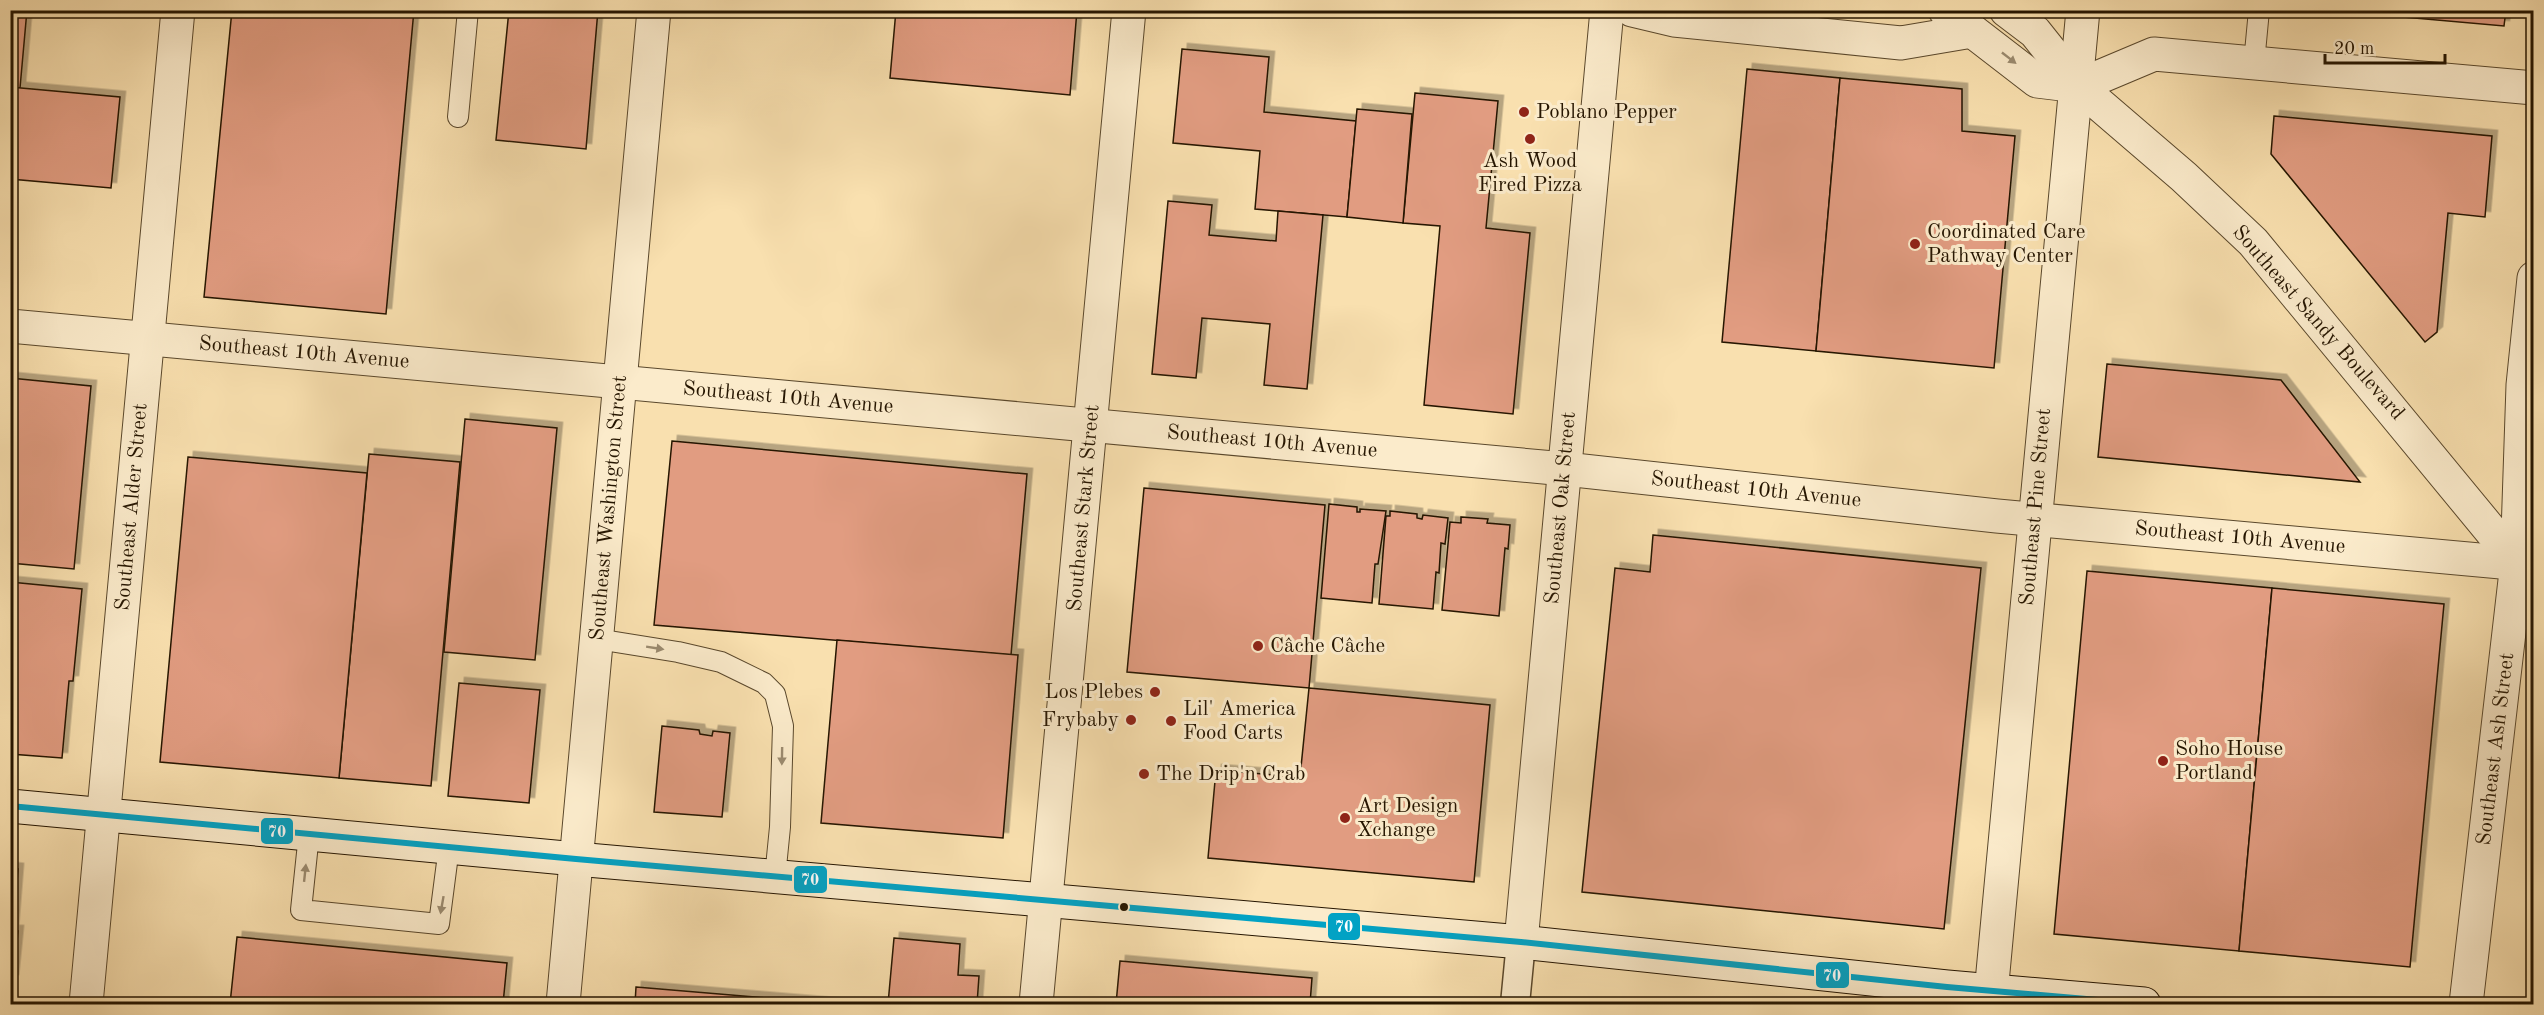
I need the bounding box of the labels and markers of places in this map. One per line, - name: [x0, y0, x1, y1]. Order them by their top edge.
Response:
- place label: Poblano Pepper: [1536, 102, 1677, 123]
- marker: Poblano Pepper: [1517, 105, 1531, 119]
- marker: Ash Wood Fired Pizza: [1523, 132, 1537, 146]
- place label: Ash Wood Fired Pizza: [1478, 151, 1582, 196]
- place label: Coordinated Care Pathway Center: [1927, 222, 2085, 267]
- marker: Coordinated Care Pathway Center: [1908, 237, 1922, 251]
- place label: Câche Câche: [1270, 636, 1385, 657]
- marker: Câche Câche: [1251, 639, 1265, 653]
- place label: Los Plebes: [1044, 682, 1143, 703]
- marker: Los Plebes: [1148, 685, 1162, 699]
- place label: Lil' America Food Carts: [1183, 699, 1296, 744]
- place label: Frybaby: [1042, 710, 1119, 731]
- marker: Frybaby: [1124, 713, 1138, 727]
- marker: Lil' America Food Carts: [1164, 714, 1178, 728]
- place label: Soho House Portland: [2175, 739, 2283, 784]
- marker: Soho House Portland: [2156, 754, 2170, 768]
- place label: The Drip'n Crab: [1156, 764, 1306, 785]
- marker: The Drip'n Crab: [1137, 767, 1151, 781]
- place label: Art Design Xchange: [1357, 796, 1458, 841]
- marker: Art Design Xchange: [1338, 811, 1352, 825]
- unlabelled marker: [1118, 901, 1130, 913]

